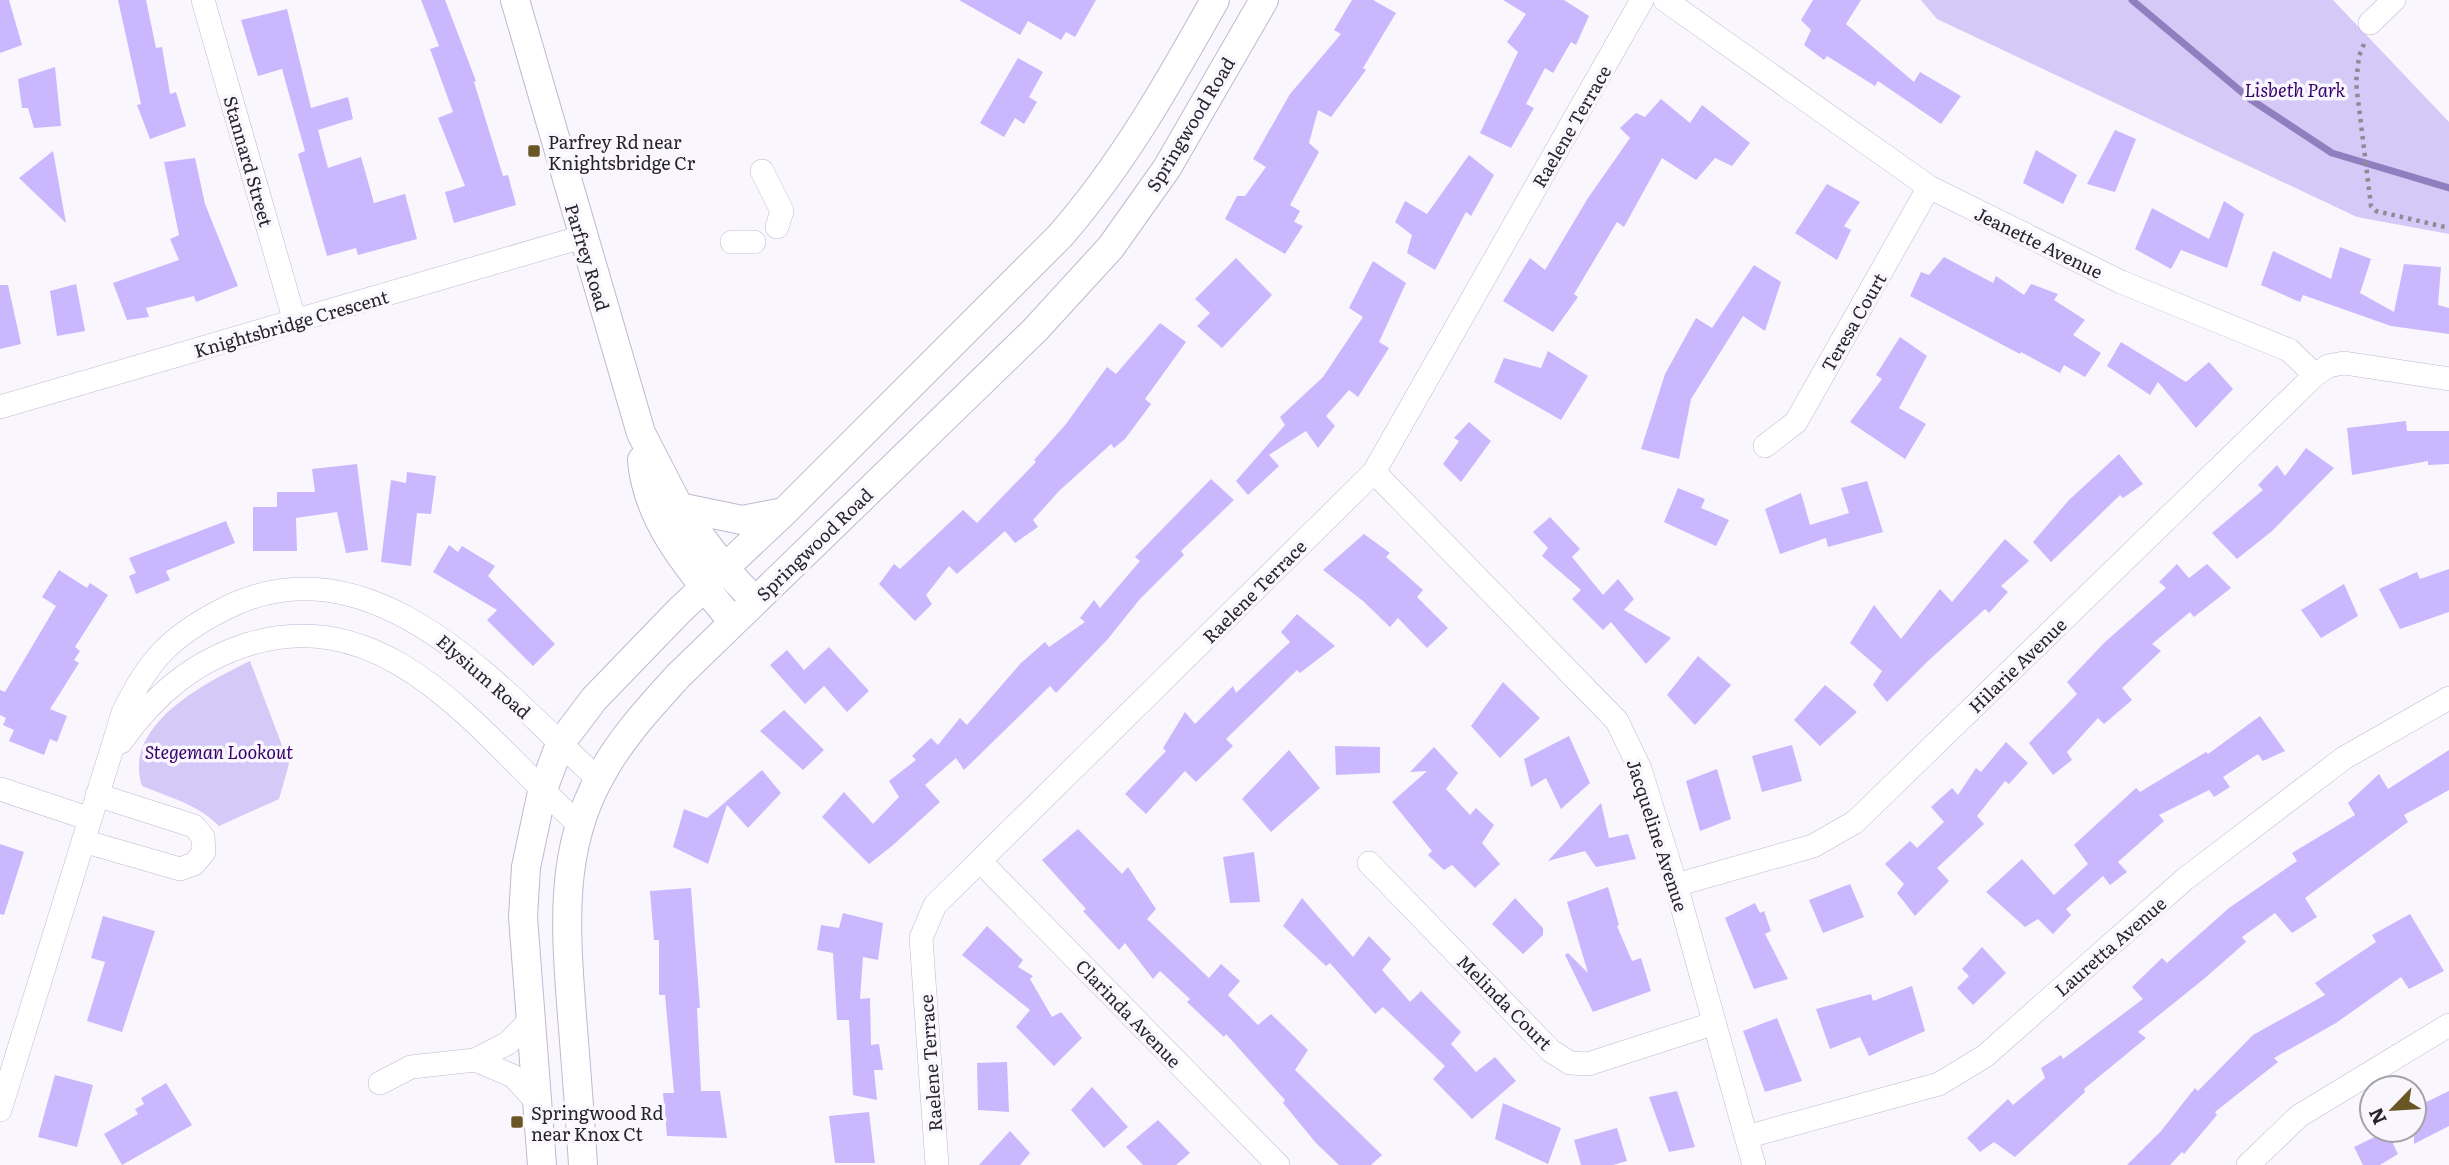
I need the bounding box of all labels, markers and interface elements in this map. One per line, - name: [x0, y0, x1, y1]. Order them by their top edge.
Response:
- street label: Springwood Road: [1139, 52, 1241, 196]
- street label: Raelene Terrace: [1525, 60, 1617, 192]
- park label: Lisbeth Park: [2245, 76, 2346, 103]
- street label: Stannard Street: [217, 92, 281, 230]
- place label: Parfrey Rd near Knightsbridge Cr: [548, 128, 696, 176]
- marker: Parfrey Rd near Knightsbridge Cr: [526, 143, 542, 159]
- street label: Jeanette Avenue: [1970, 199, 2108, 285]
- street label: Parfrey Road: [559, 200, 617, 314]
- street label: Teresa Court: [1814, 267, 1893, 377]
- street label: Knightsbridge Crescent: [191, 282, 392, 364]
- street label: Springwood Road: [750, 481, 878, 607]
- street label: Raelene Terrace: [1196, 533, 1312, 649]
- street label: Hilarie Avenue: [1962, 611, 2072, 719]
- street label: Elysium Road: [431, 627, 537, 725]
- park label: Stegeman Lookout: [145, 738, 293, 765]
- street label: Jacqueline Avenue: [1621, 755, 1695, 915]
- street label: Lauretta Avenue: [2048, 890, 2172, 1002]
- street label: Melinda Court: [1451, 948, 1559, 1056]
- street label: Clarinda Avenue: [1070, 953, 1188, 1073]
- street label: Raelene Terrace: [912, 994, 948, 1132]
- north arrow: [2358, 1074, 2428, 1144]
- place label: Springwood Rd near Knox Ct: [531, 1099, 664, 1147]
- text: N: [2361, 1103, 2393, 1130]
- marker: Springwood Rd near Knox Ct: [509, 1114, 525, 1130]

